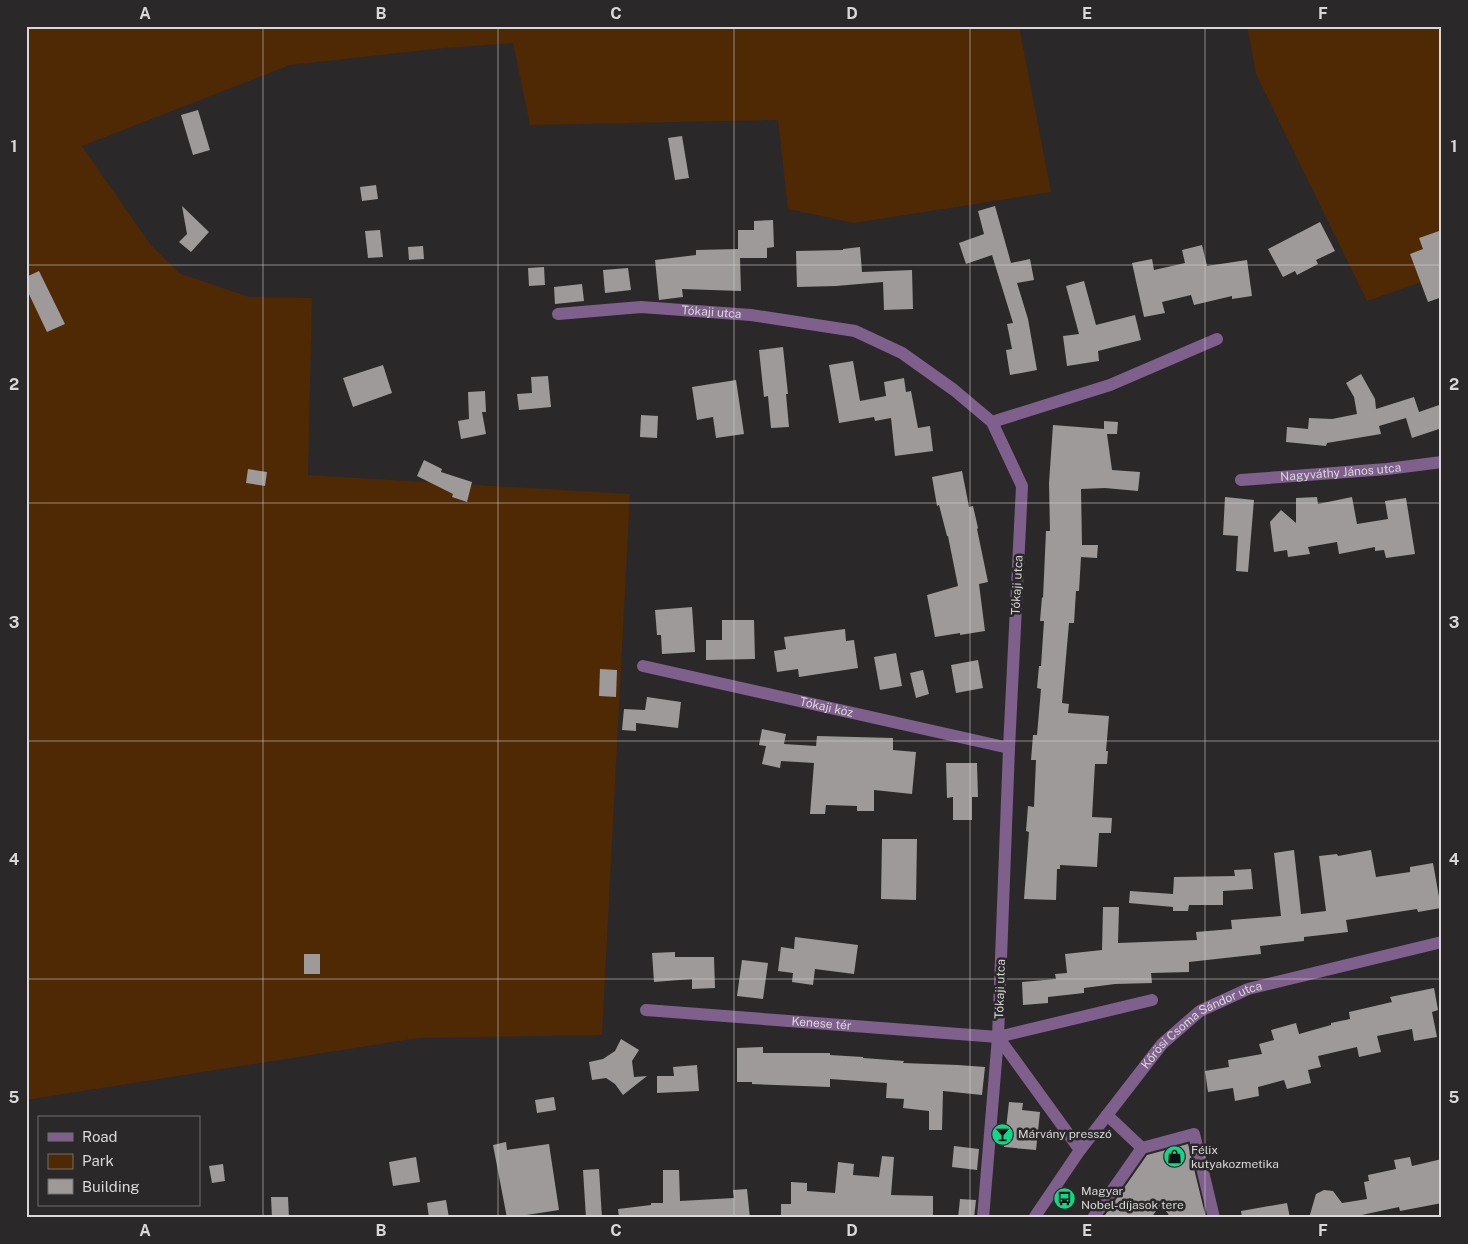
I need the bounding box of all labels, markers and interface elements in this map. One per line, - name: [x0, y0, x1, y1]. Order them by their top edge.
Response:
- text: A: [139, 4, 151, 23]
- text: B: [376, 4, 387, 23]
- text: C: [610, 4, 622, 23]
- text: D: [846, 4, 858, 23]
- text: E: [1082, 4, 1092, 23]
- text: F: [1318, 4, 1328, 23]
- text: 1: [11, 137, 17, 156]
- text: 1: [1451, 137, 1457, 156]
- street label: Tókaji utca: [681, 303, 742, 321]
- text: 2: [9, 375, 19, 394]
- text: 2: [1449, 375, 1459, 394]
- street label: Nagyváthy János utca: [1280, 460, 1402, 484]
- street label: Tókaji utca: [1008, 555, 1026, 615]
- text: 3: [9, 613, 19, 632]
- text: 3: [1449, 613, 1459, 632]
- street label: Tókaji köz: [798, 694, 855, 720]
- text: 4: [9, 850, 20, 869]
- text: 4: [1449, 850, 1460, 869]
- street label: Tókaji utca: [992, 959, 1008, 1019]
- street label: Kőrösi Csoma Sándor utca: [1138, 979, 1263, 1072]
- street label: Kenese tér: [791, 1014, 852, 1033]
- text: 5: [9, 1088, 20, 1107]
- text: 5: [1449, 1088, 1460, 1107]
- legend: [38, 1116, 200, 1206]
- bar icon: Márvány presszó: [990, 1122, 1014, 1146]
- place label: Márvány presszó: [1018, 1127, 1112, 1141]
- text: Road: [82, 1128, 118, 1145]
- place label: Félix kutyakozmetika: [1191, 1143, 1279, 1171]
- shop icon: Félix kutyakozmetika: [1163, 1145, 1187, 1169]
- text: Park: [82, 1152, 114, 1169]
- text: Building: [82, 1178, 140, 1195]
- place label: Magyar Nobel-díjasok tere: [1081, 1184, 1184, 1212]
- bus stop icon: Magyar Nobel-díjasok tere: [1053, 1186, 1077, 1210]
- text: A: [139, 1221, 151, 1240]
- text: B: [376, 1221, 387, 1240]
- text: C: [610, 1221, 622, 1240]
- text: D: [846, 1221, 858, 1240]
- text: E: [1082, 1221, 1092, 1240]
- text: F: [1318, 1221, 1328, 1240]

